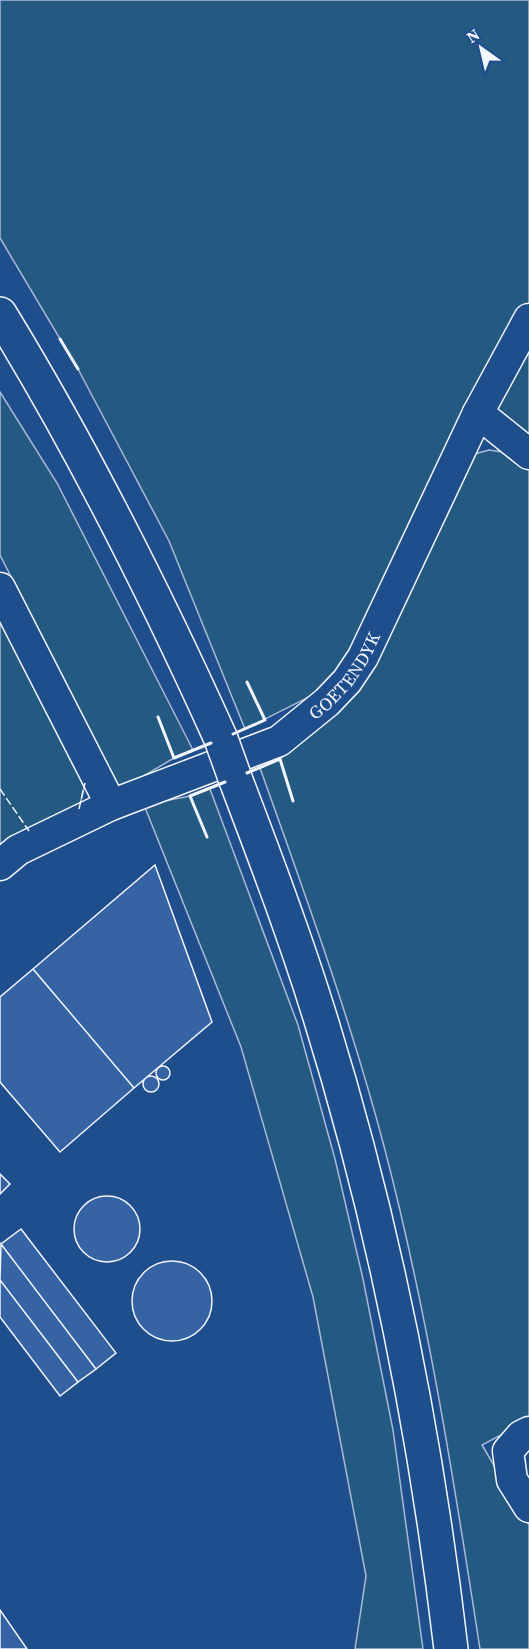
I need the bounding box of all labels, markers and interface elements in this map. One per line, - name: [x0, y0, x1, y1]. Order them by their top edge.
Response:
- north arrow: [451, 18, 511, 78]
- text: N: [462, 23, 484, 48]
- street label: GOETENDYK: [303, 628, 386, 725]

